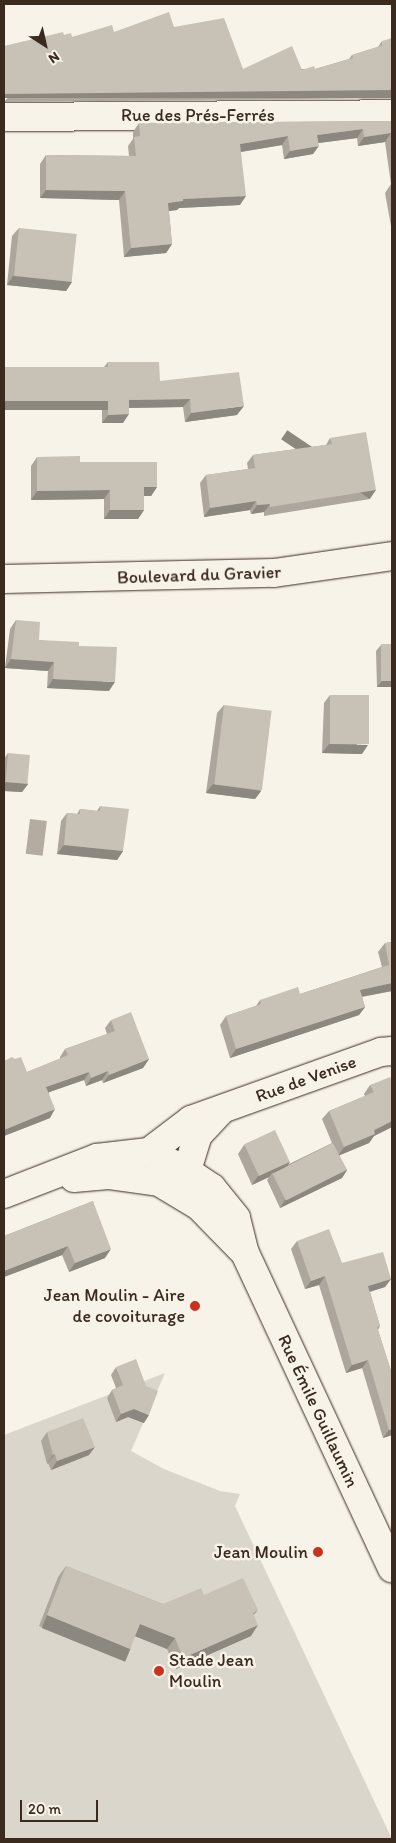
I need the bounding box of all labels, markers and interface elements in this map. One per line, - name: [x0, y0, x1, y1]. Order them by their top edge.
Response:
- north arrow: [20, 20, 70, 70]
- text: N: [45, 48, 63, 67]
- street label: Rue des Prés-Ferrés: [121, 104, 275, 126]
- street label: Boulevard du Gravier: [116, 561, 282, 589]
- street label: Rue de Venise: [253, 1051, 359, 1107]
- place label: Jean Moulin - Aire de covoiturage: [45, 1285, 185, 1328]
- marker: Jean Moulin - Aire de covoiturage: [189, 1300, 201, 1312]
- street label: Rue Émile Guillaumin: [273, 1331, 363, 1491]
- place label: Jean Moulin: [215, 1541, 308, 1563]
- marker: Jean Moulin: [312, 1546, 324, 1558]
- place label: Stade Jean Moulin: [169, 1650, 254, 1692]
- marker: Stade Jean Moulin: [153, 1665, 165, 1677]
- scale bar: [22, 1790, 100, 1822]
- text: 20 m: [28, 1800, 61, 1818]

